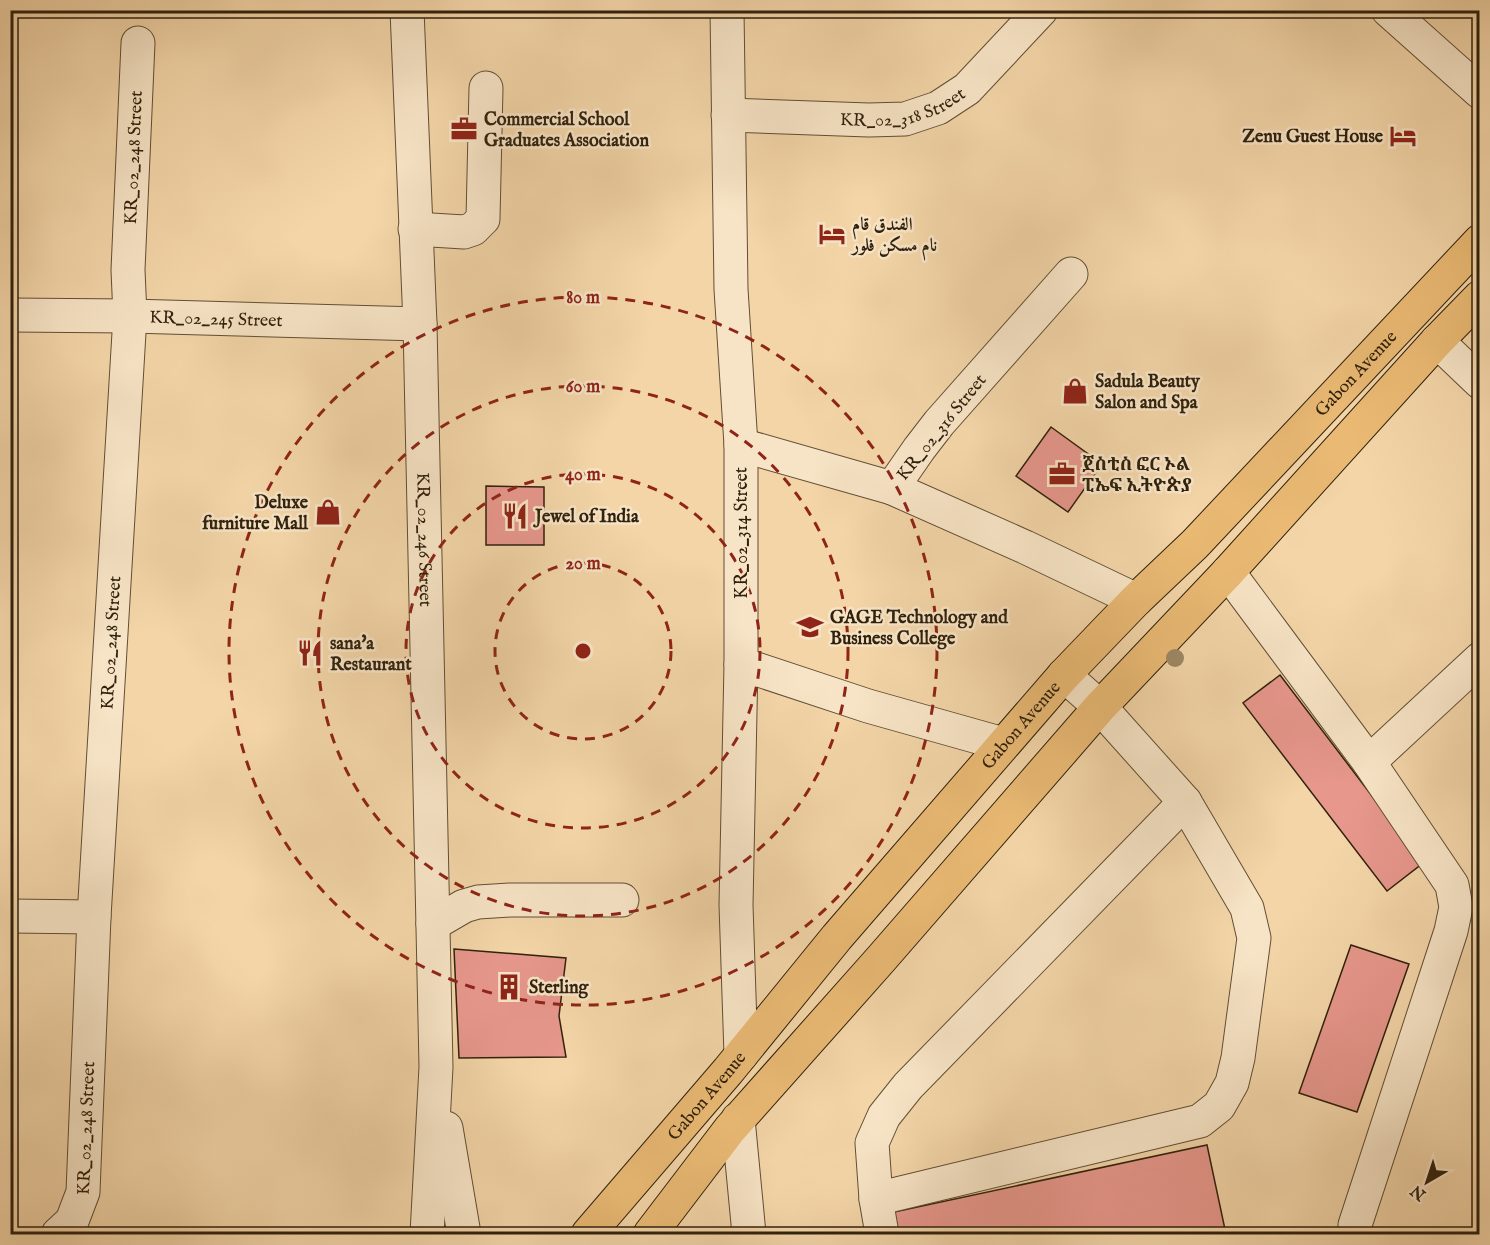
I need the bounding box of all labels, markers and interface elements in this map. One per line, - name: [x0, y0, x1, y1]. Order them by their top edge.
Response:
- street label: KR_02_318 Street: [839, 83, 970, 133]
- street label: KR_02_248 Street: [120, 90, 149, 225]
- place label: Commercial School Graduates Association: [484, 109, 649, 153]
- office icon: Commercial School Graduates Association: [449, 114, 479, 144]
- hotel icon: Zenu Guest House: [1388, 121, 1418, 151]
- place label: Zenu Guest House: [1242, 126, 1384, 149]
- place label: الفندق قام نام مسكن فلور: [850, 214, 937, 261]
- hotel icon: الفندق قام نام مسكن فلور: [817, 219, 847, 249]
- text: 80 m: [566, 287, 600, 310]
- street label: KR_02_245 Street: [149, 307, 283, 333]
- street label: Gabon Avenue: [1311, 326, 1403, 422]
- street label: KR_02_316 Street: [892, 370, 992, 486]
- place label: Sadula Beauty Salon and Spa: [1095, 371, 1201, 415]
- text: 60 m: [566, 376, 600, 399]
- shop icon: Sadula Beauty Salon and Spa: [1060, 376, 1090, 406]
- place label: ጀስቲስ ፎር ኦል ፒኤፍ ኢትዮጵያ: [1082, 454, 1192, 498]
- office icon: ጀስቲስ ፎር ኦል ፒኤፍ ኢትዮጵያ: [1047, 459, 1077, 489]
- text: 40 m: [565, 464, 601, 487]
- street label: KR_02_314 Street: [731, 467, 754, 599]
- street label: KR_02_246 Street: [410, 472, 436, 607]
- place label: Deluxe furniture Mall: [202, 492, 309, 536]
- shop icon: Deluxe furniture Mall: [313, 497, 343, 527]
- restaurant icon: Jewel of India: [500, 501, 530, 531]
- place label: Jewel of India: [533, 506, 640, 529]
- text: 20 m: [565, 553, 601, 576]
- street label: KR_02_248 Street: [96, 575, 127, 710]
- place label: GAGE Technology and Business College: [830, 607, 1008, 651]
- school or university icon: GAGE Technology and Business College: [795, 612, 825, 642]
- place label: sana'a Restaurant: [330, 633, 412, 677]
- restaurant icon: sana'a Restaurant: [295, 638, 325, 668]
- centre of rings: [573, 641, 593, 661]
- street label: Gabon Avenue: [977, 677, 1066, 775]
- building icon: Sterling: [494, 972, 524, 1002]
- place label: Sterling: [529, 977, 590, 1000]
- street label: Gabon Avenue: [663, 1048, 752, 1146]
- street label: KR_02_248 Street: [73, 1061, 101, 1196]
- north arrow: [1397, 1152, 1457, 1212]
- text: N: [1407, 1180, 1431, 1205]

